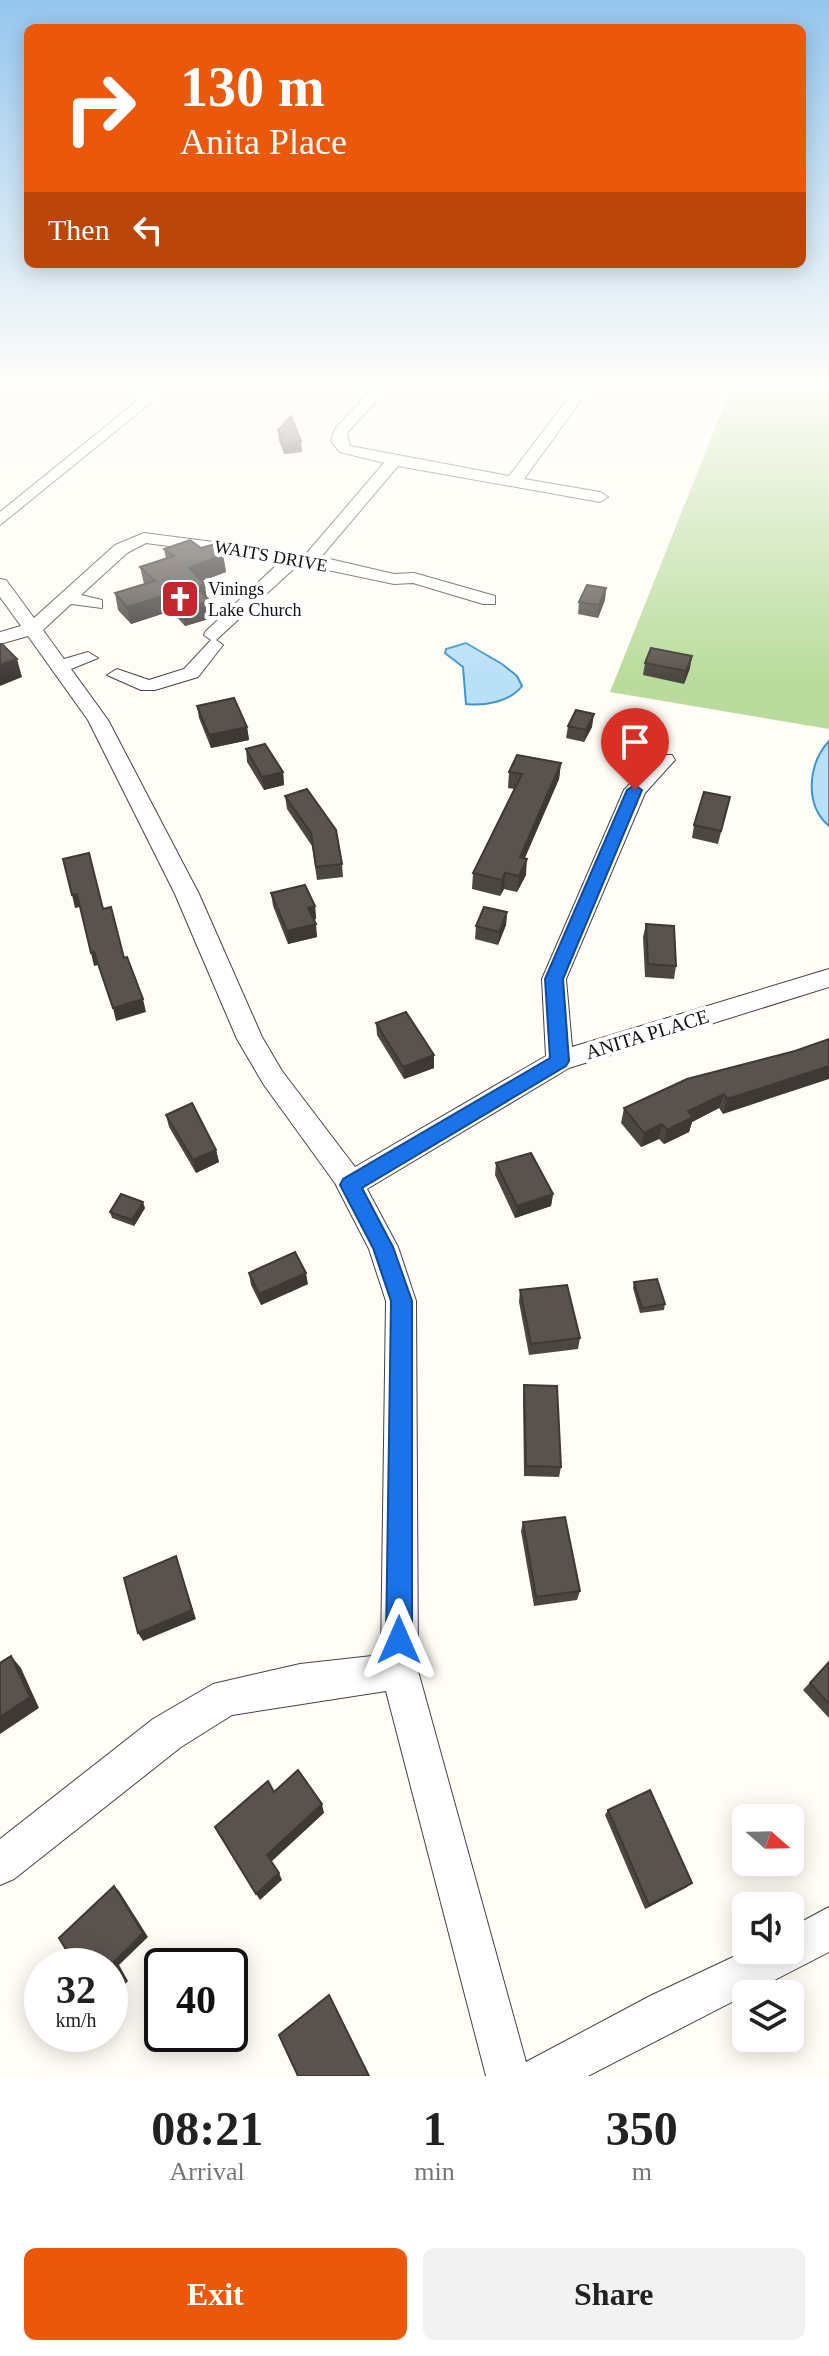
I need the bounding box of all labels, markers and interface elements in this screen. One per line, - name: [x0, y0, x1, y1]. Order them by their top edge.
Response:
- icon: right: [48, 56, 152, 160]
- text: 130 m: [180, 56, 325, 118]
- text: Anita Place: [180, 122, 347, 162]
- icon: left: [126, 208, 170, 252]
- text: Then: [48, 213, 110, 246]
- street label: WAITS DRIVE: [213, 536, 329, 576]
- church icon: Vinings Lake Church: [159, 578, 201, 620]
- place label: Vinings Lake Church: [208, 579, 301, 620]
- pin: [601, 708, 669, 790]
- icon: arrive: [613, 720, 657, 764]
- street label: ANITA PLACE: [583, 1005, 711, 1063]
- position arrow: [357, 1598, 441, 1682]
- north arrow: [732, 1804, 804, 1876]
- map controls: [732, 1804, 804, 2052]
- button: sound: [732, 1892, 804, 1964]
- speed limit sign: 40: [144, 1948, 248, 2052]
- text: 32: [56, 1967, 96, 2012]
- button: layers: [732, 1980, 804, 2052]
- text: km/h: [55, 2009, 97, 2031]
- text: 08:21: [151, 2102, 263, 2155]
- text: 1: [422, 2102, 446, 2155]
- text: 350: [606, 2102, 678, 2155]
- text: Arrival: [170, 2157, 245, 2186]
- text: min: [414, 2157, 455, 2186]
- text: m: [632, 2157, 652, 2186]
- button: Exit: [24, 2248, 407, 2340]
- button: Share: [423, 2248, 805, 2340]

